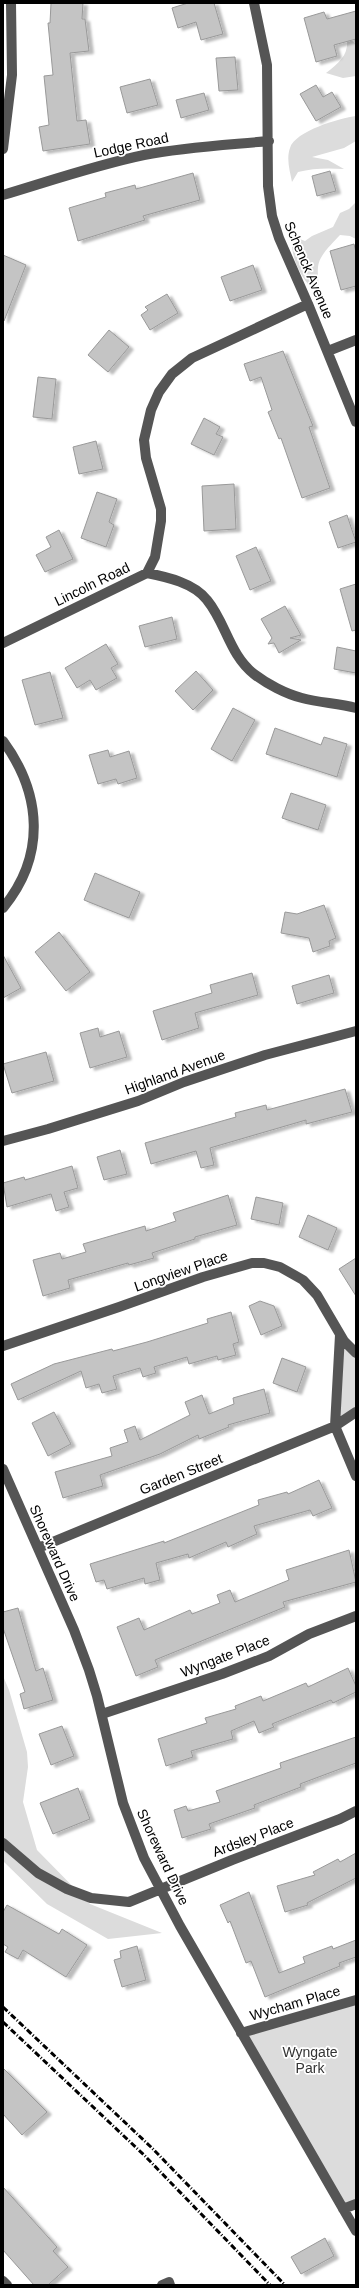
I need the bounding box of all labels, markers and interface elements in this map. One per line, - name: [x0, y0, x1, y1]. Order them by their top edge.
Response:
- street label: Lodge Road: [92, 129, 170, 161]
- street label: Schenck Avenue: [281, 219, 337, 321]
- street label: Lincoln Road: [52, 559, 132, 609]
- street label: Highland Avenue: [123, 1046, 228, 1098]
- street label: Longview Place: [132, 1247, 230, 1295]
- street label: Garden Street: [137, 1450, 225, 1498]
- street label: Shoreward Drive: [26, 1502, 84, 1604]
- street label: Wyngate Place: [178, 1632, 272, 1680]
- street label: Shoreward Drive: [134, 1806, 192, 1908]
- street label: Ardsley Place: [210, 1814, 296, 1860]
- street label: Wycham Place: [248, 1982, 342, 2024]
- park label: Wyngate Park: [282, 2044, 338, 2076]

